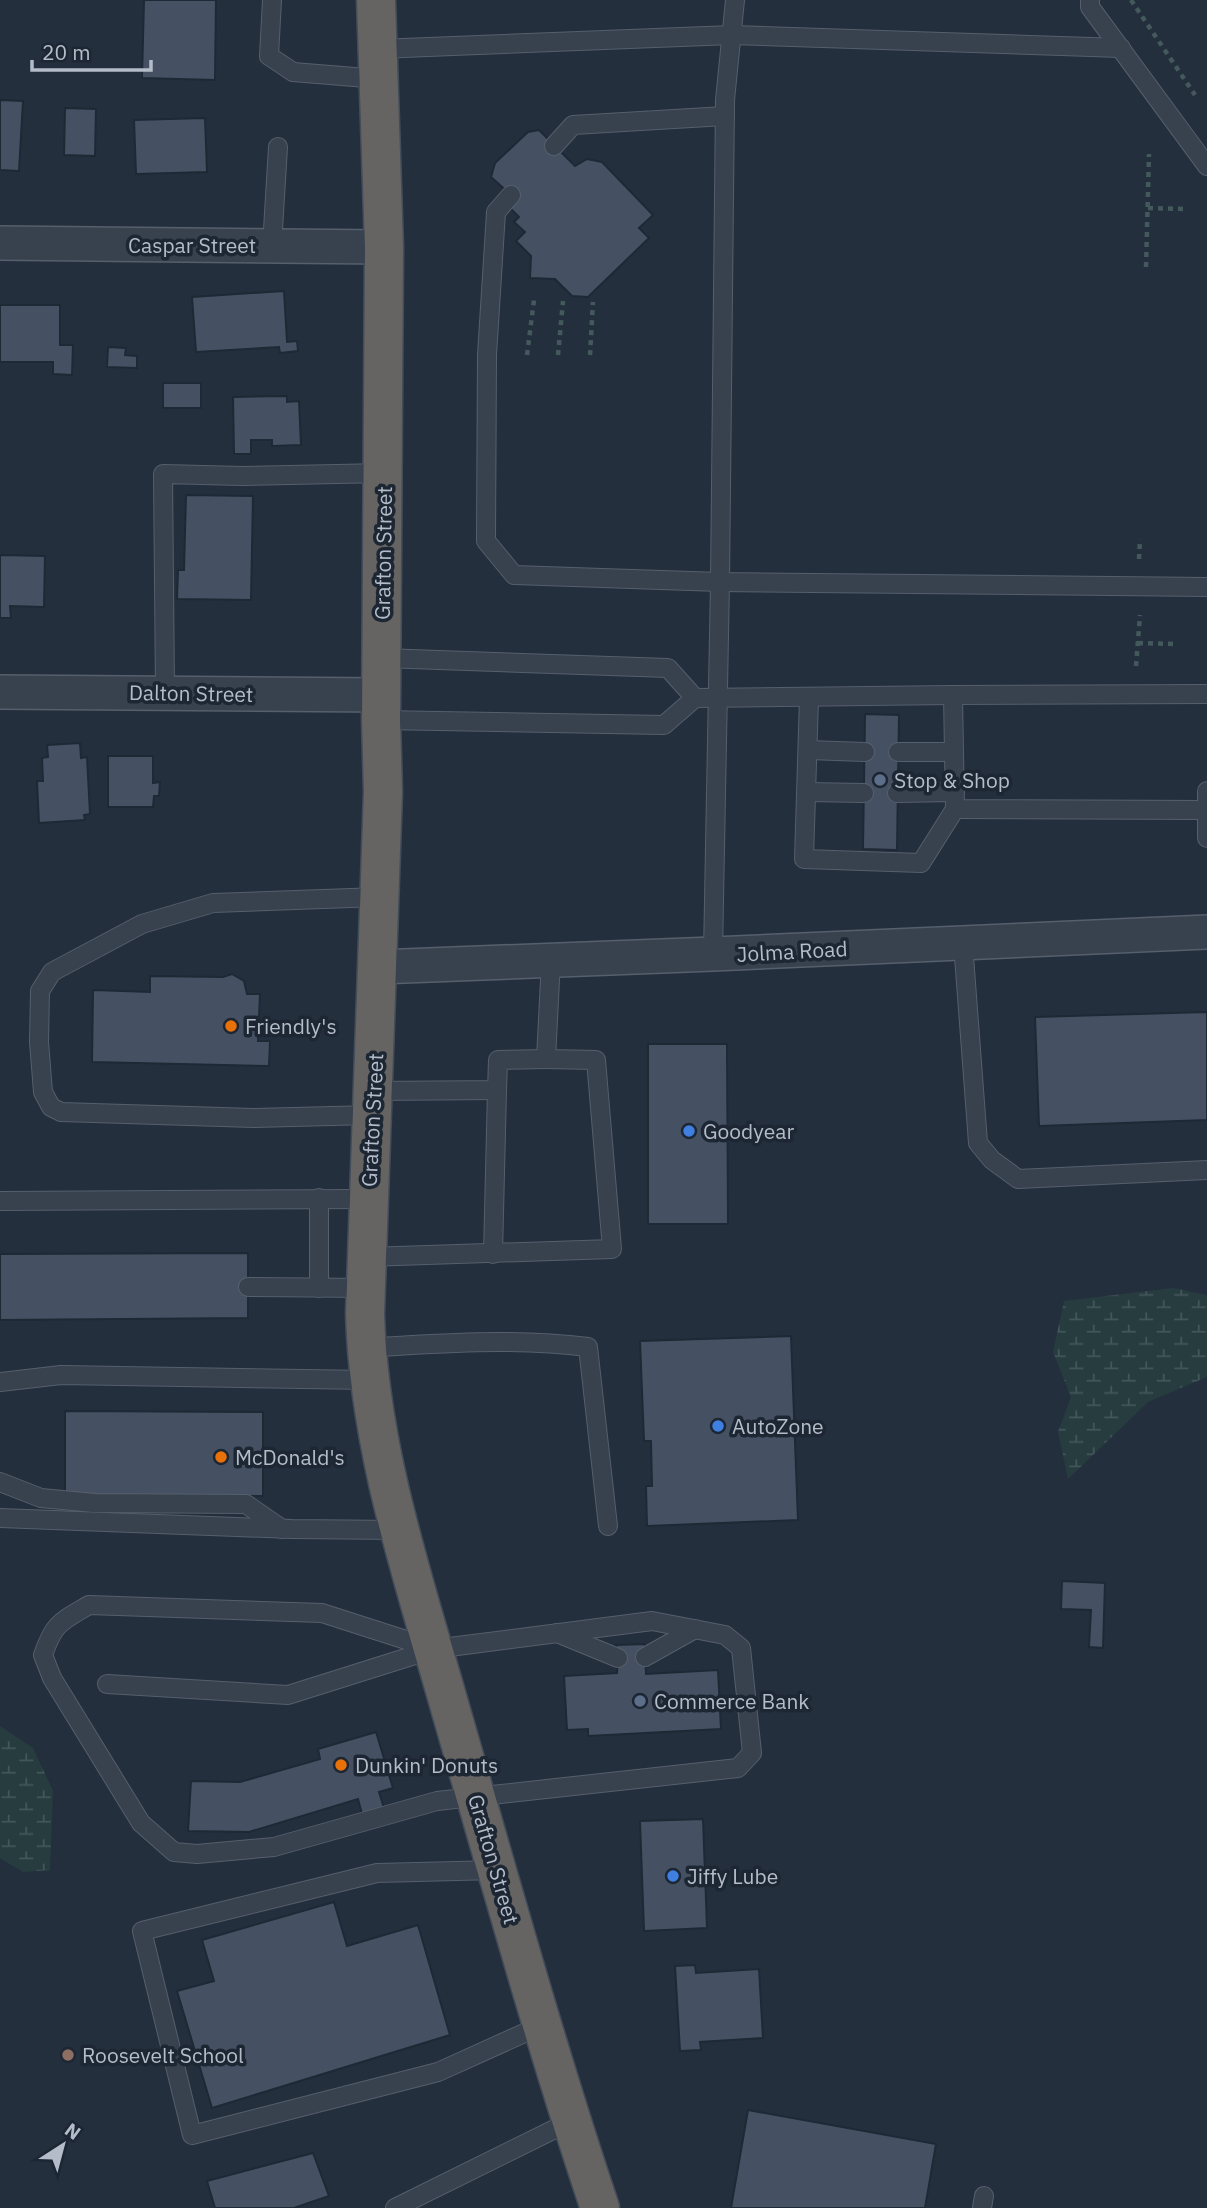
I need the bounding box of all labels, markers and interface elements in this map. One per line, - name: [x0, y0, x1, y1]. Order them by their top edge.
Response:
- scale bar: [32, 28, 150, 72]
- text: 20 m: [42, 38, 91, 66]
- street label: Caspar Street: [128, 231, 256, 259]
- street label: Grafton Street: [368, 486, 398, 620]
- street label: Dalton Street: [129, 678, 253, 708]
- place label: Stop & Shop: [894, 766, 1010, 794]
- marker: Stop & Shop: [872, 772, 888, 788]
- street label: Jolma Road: [736, 934, 848, 968]
- place label: Friendly's: [245, 1012, 337, 1040]
- marker: Friendly's: [223, 1018, 239, 1034]
- street label: Grafton Street: [355, 1052, 389, 1188]
- place label: Goodyear: [703, 1117, 794, 1145]
- marker: Goodyear: [681, 1123, 697, 1139]
- place label: AutoZone: [732, 1412, 824, 1440]
- marker: AutoZone: [710, 1418, 726, 1434]
- place label: McDonald's: [235, 1443, 345, 1471]
- marker: McDonald's: [213, 1449, 229, 1465]
- place label: Commerce Bank: [654, 1687, 809, 1715]
- marker: Commerce Bank: [632, 1693, 648, 1709]
- place label: Dunkin' Donuts: [355, 1751, 498, 1779]
- marker: Dunkin' Donuts: [333, 1757, 349, 1773]
- street label: Grafton Street: [462, 1791, 526, 1927]
- place label: Jiffy Lube: [687, 1862, 778, 1890]
- marker: Jiffy Lube: [665, 1868, 681, 1884]
- place label: Roosevelt School: [82, 2041, 244, 2069]
- marker: Roosevelt School: [60, 2047, 76, 2063]
- north arrow: [28, 2110, 98, 2180]
- text: N: [60, 2117, 86, 2145]

